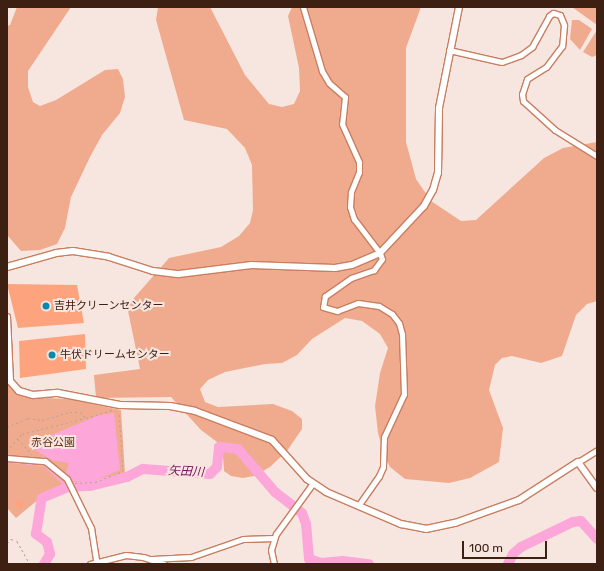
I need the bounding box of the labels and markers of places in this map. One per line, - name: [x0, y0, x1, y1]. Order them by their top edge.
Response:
- place label: 吉井クリーンセンター: [54, 299, 164, 313]
- marker: 吉井クリーンセンター: [41, 301, 51, 311]
- place label: 牛伏ドリームセンター: [60, 348, 170, 362]
- marker: 牛伏ドリームセンター: [47, 350, 57, 360]

